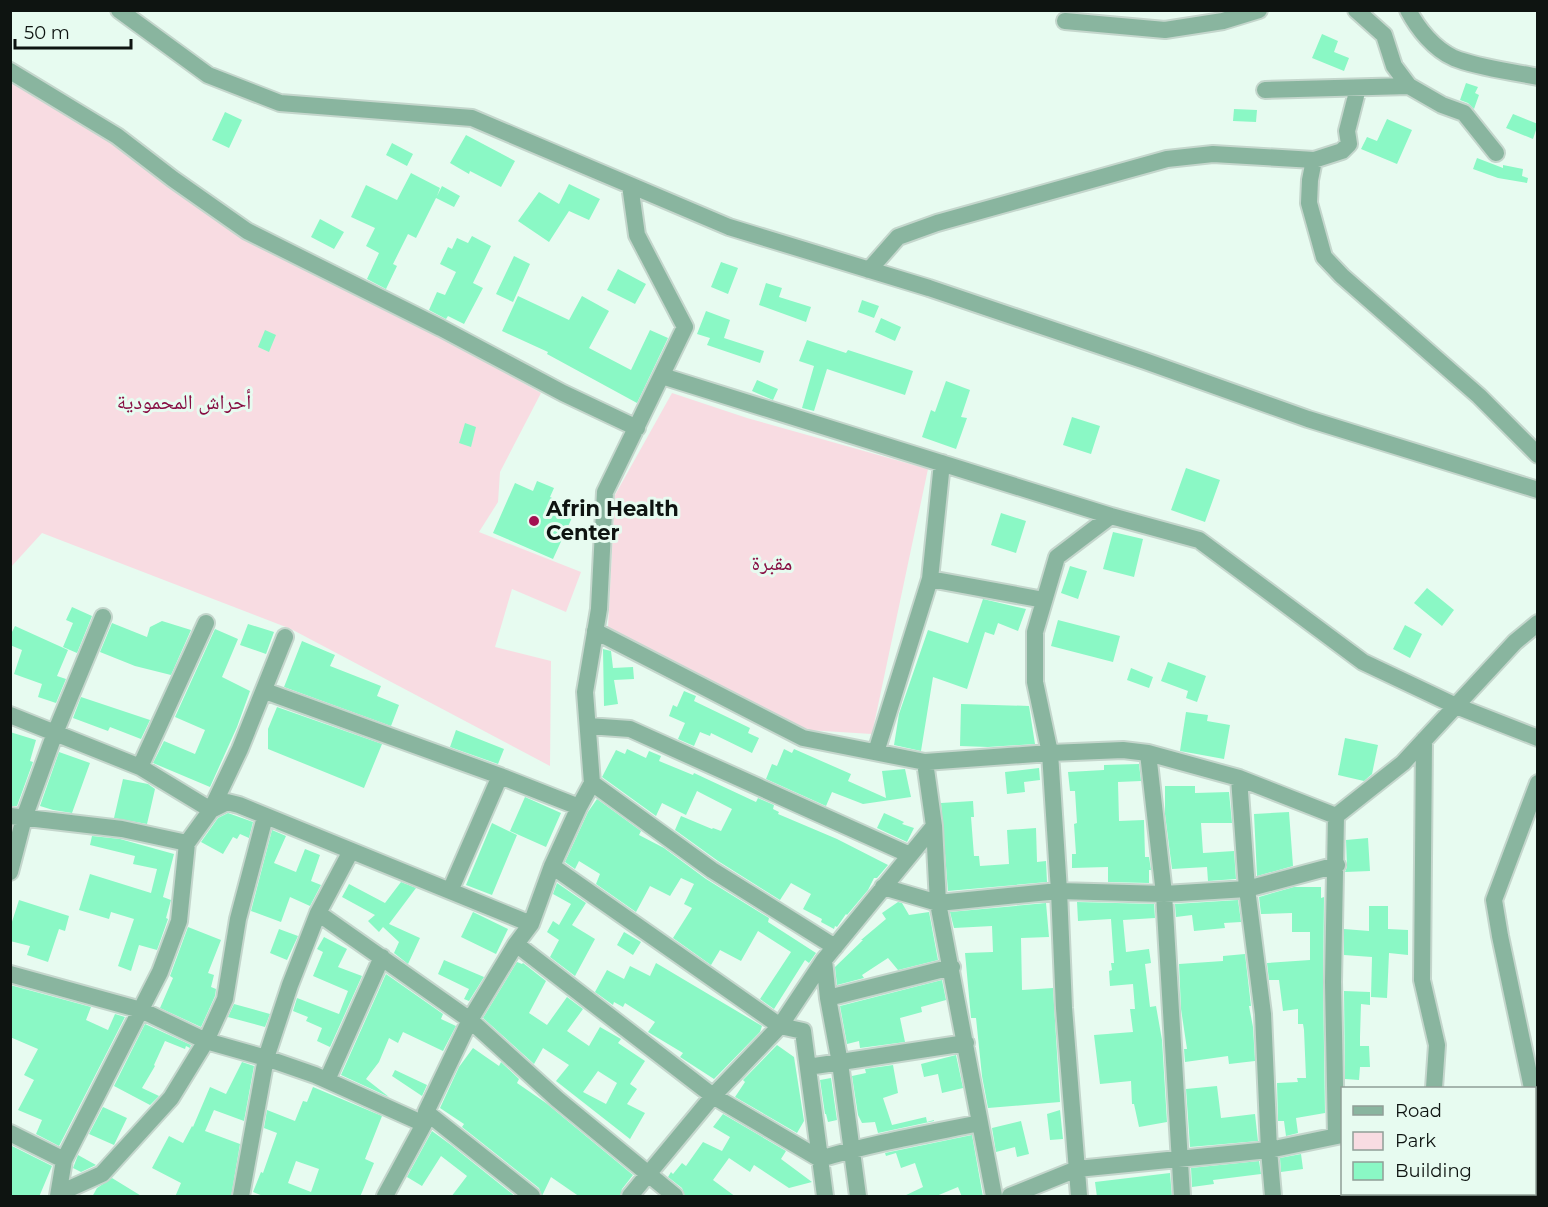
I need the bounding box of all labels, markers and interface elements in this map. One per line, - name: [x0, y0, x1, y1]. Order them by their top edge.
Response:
- scale bar: [15, 12, 130, 50]
- text: 50 m: [24, 22, 70, 44]
- park label: أحراش المحمودية: [117, 389, 251, 415]
- place label: Afrin Health Center: [545, 496, 679, 545]
- marker: Afrin Health Center: [527, 514, 541, 528]
- park label: مقبرة: [752, 550, 792, 575]
- legend: [1341, 1087, 1536, 1195]
- text: Road: [1395, 1100, 1442, 1122]
- text: Park: [1395, 1130, 1436, 1152]
- text: Building: [1395, 1160, 1472, 1182]

